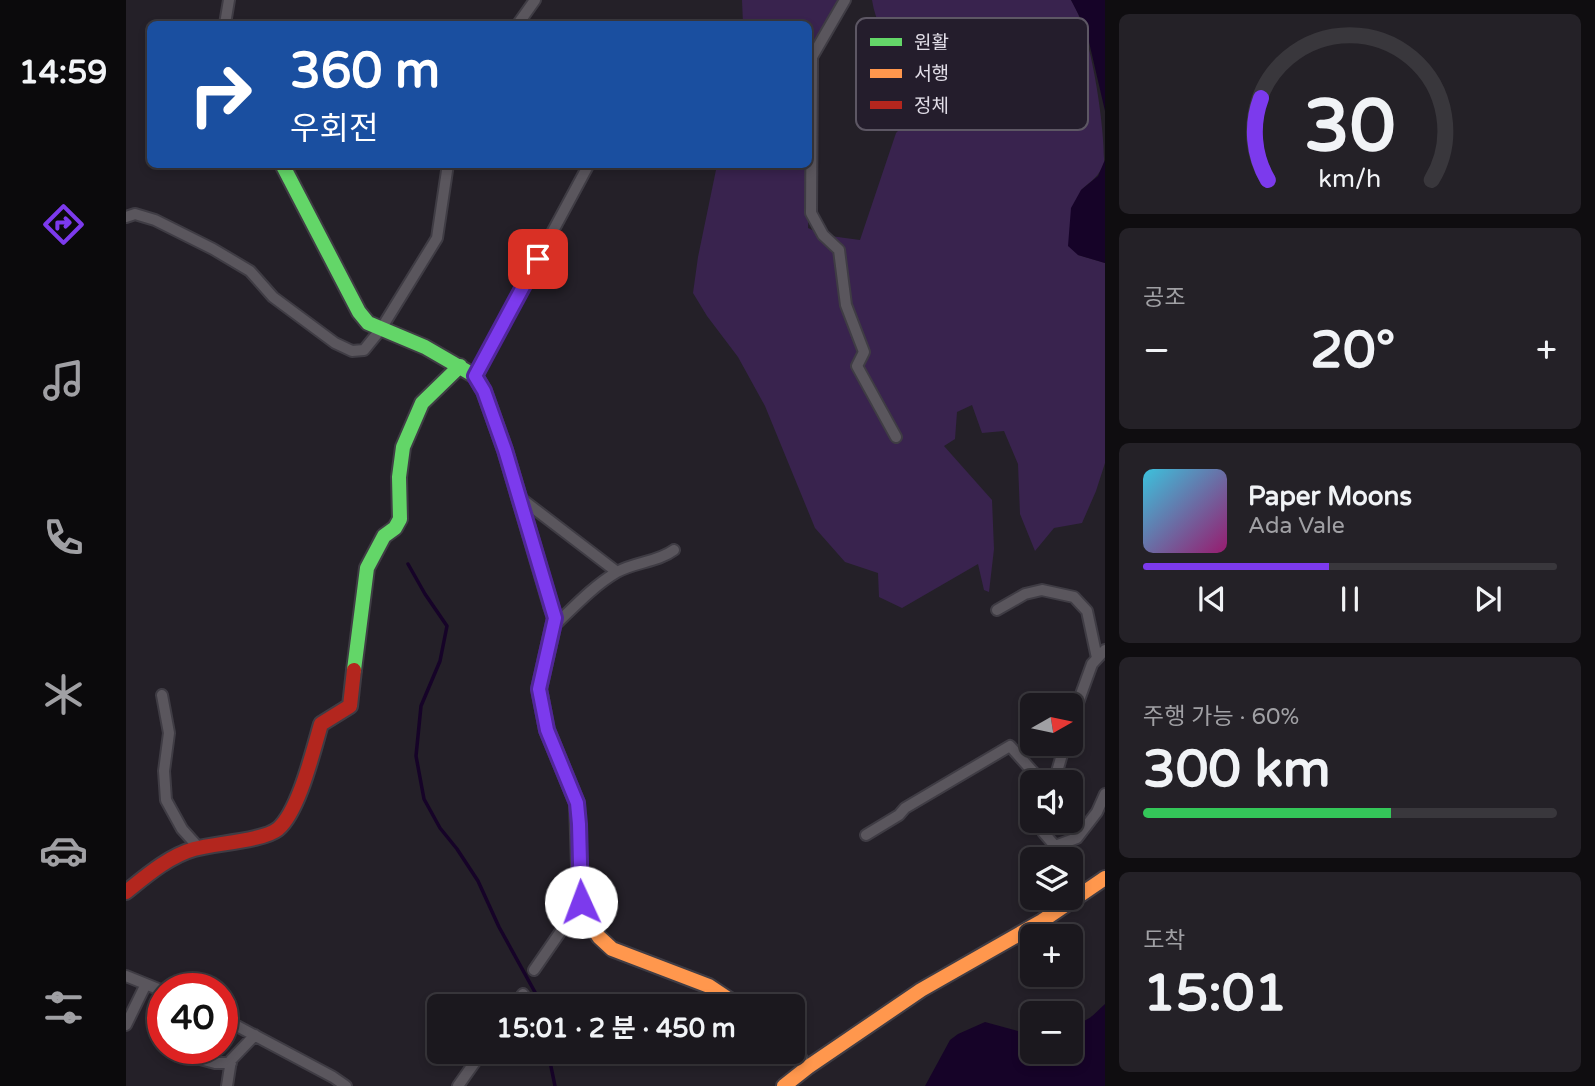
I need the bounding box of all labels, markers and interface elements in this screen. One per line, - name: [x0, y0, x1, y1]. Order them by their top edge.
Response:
- legend: [856, 18, 1088, 130]
- text: 원활: [914, 32, 949, 54]
- text: 360 m: [290, 42, 440, 101]
- icon: right: [175, 49, 266, 140]
- text: 14:59: [19, 54, 107, 92]
- text: 서행: [914, 63, 949, 85]
- text: 30: [1304, 84, 1396, 172]
- text: 정체: [914, 95, 949, 117]
- text: 우회전: [290, 110, 378, 148]
- text: km/h: [1319, 164, 1381, 194]
- icon: directions: [39, 200, 88, 249]
- pin: [508, 229, 568, 289]
- icon: arrive: [519, 240, 557, 278]
- text: 공조: [1143, 284, 1185, 312]
- text: 20°: [1310, 319, 1395, 382]
- text: −: [1143, 328, 1170, 374]
- text: +: [1536, 328, 1557, 374]
- icon: music: [39, 356, 88, 405]
- text: Paper Moons: [1248, 481, 1412, 512]
- text: Ada Vale: [1248, 512, 1345, 540]
- icon: phone: [39, 513, 88, 562]
- icon: previous: [1193, 580, 1231, 618]
- icon: pause: [1331, 580, 1369, 618]
- icon: next: [1469, 580, 1507, 618]
- icon: climate: [39, 670, 88, 719]
- north arrow: [1020, 693, 1083, 756]
- map controls: [1020, 693, 1083, 1064]
- text: 주행 가능 · 60%: [1143, 703, 1299, 731]
- text: 300 km: [1143, 738, 1331, 801]
- button: sound: [1020, 770, 1083, 833]
- icon: car: [39, 826, 88, 875]
- button: layers: [1020, 847, 1083, 910]
- position arrow: [544, 865, 618, 939]
- button: +: [1020, 924, 1083, 987]
- text: 도착: [1143, 927, 1185, 955]
- text: 15:01: [1143, 962, 1287, 1025]
- speed limit sign: 40: [147, 973, 238, 1064]
- icon: filters: [39, 983, 88, 1032]
- button: −: [1020, 1001, 1083, 1064]
- text: 15:01 · 2 분 · 450 m: [496, 1013, 736, 1044]

